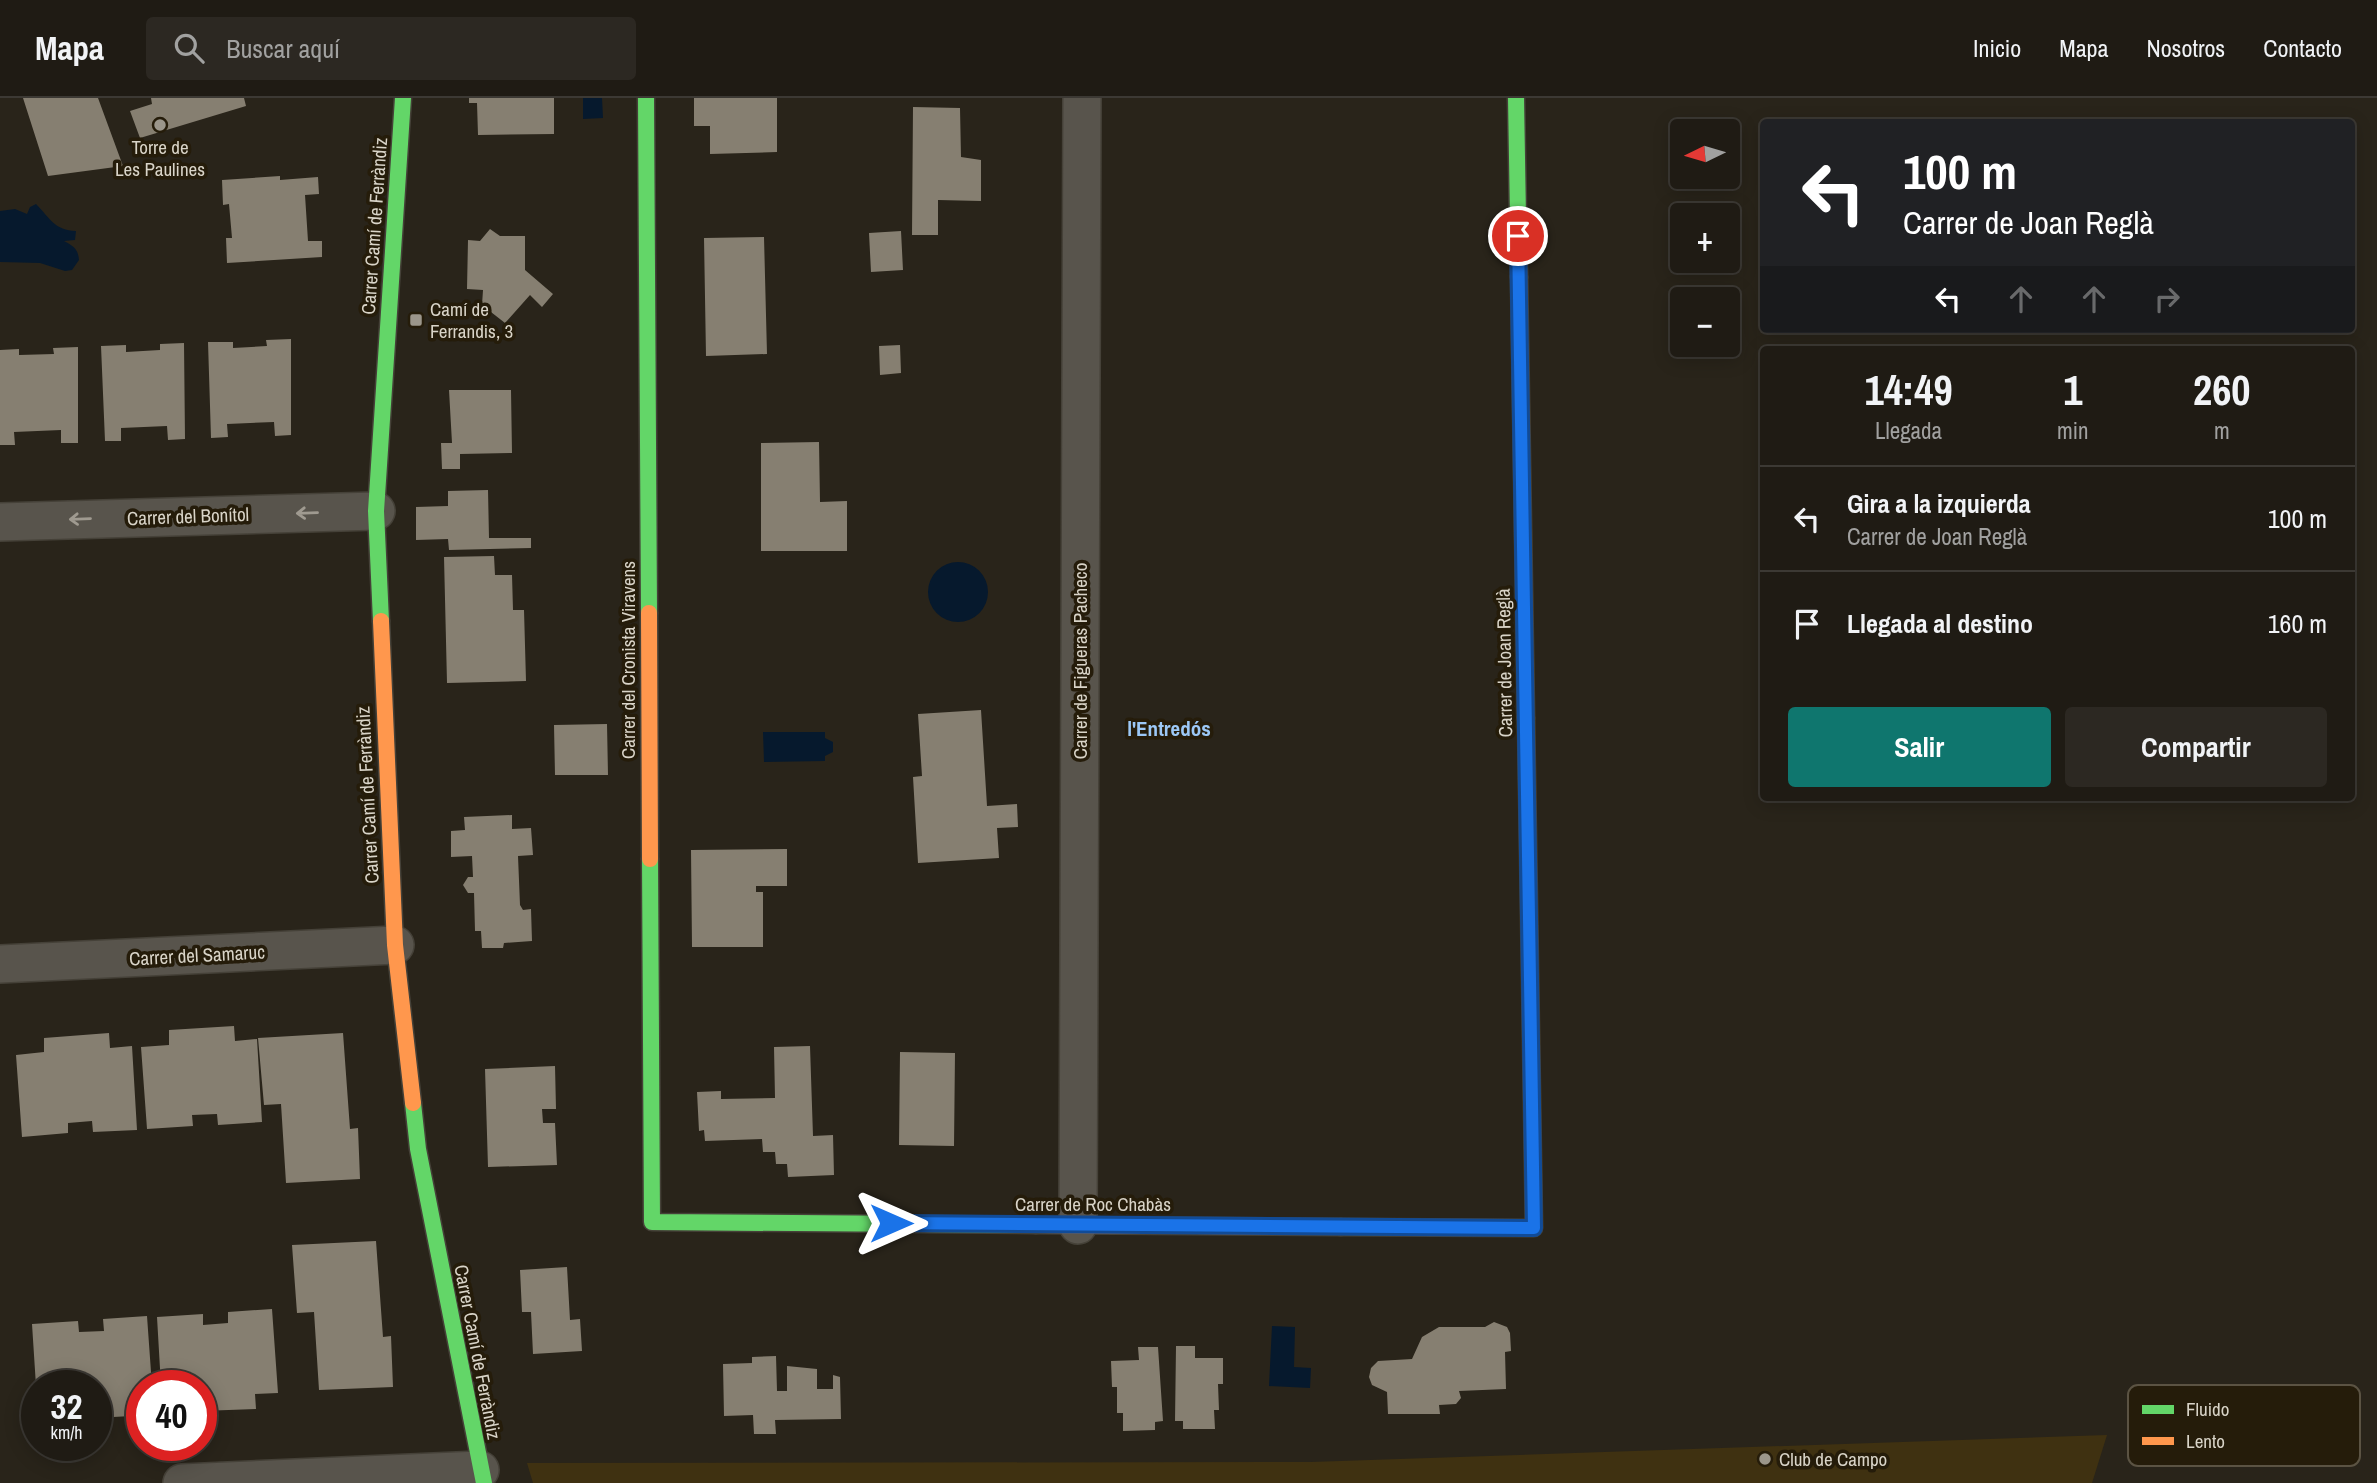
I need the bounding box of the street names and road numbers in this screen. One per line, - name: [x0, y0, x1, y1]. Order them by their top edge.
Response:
- street label: Carrer Camí de Ferràndiz: [355, 136, 393, 315]
- street label: Carrer del Bonítol: [127, 501, 249, 531]
- street label: Carrer del Cronista Viravens: [615, 561, 641, 759]
- street label: Carrer de Figueras Pacheco: [1067, 563, 1093, 759]
- street label: Carrer de Joan Reglà: [1490, 588, 1518, 738]
- street label: Carrer Camí de Ferràndiz: [349, 705, 385, 884]
- street label: Carrer del Samaruc: [128, 938, 266, 972]
- street label: Carrer de Roc Chabàs: [1015, 1191, 1171, 1217]
- street label: Carrer Camí de Ferràndiz: [448, 1262, 508, 1442]

